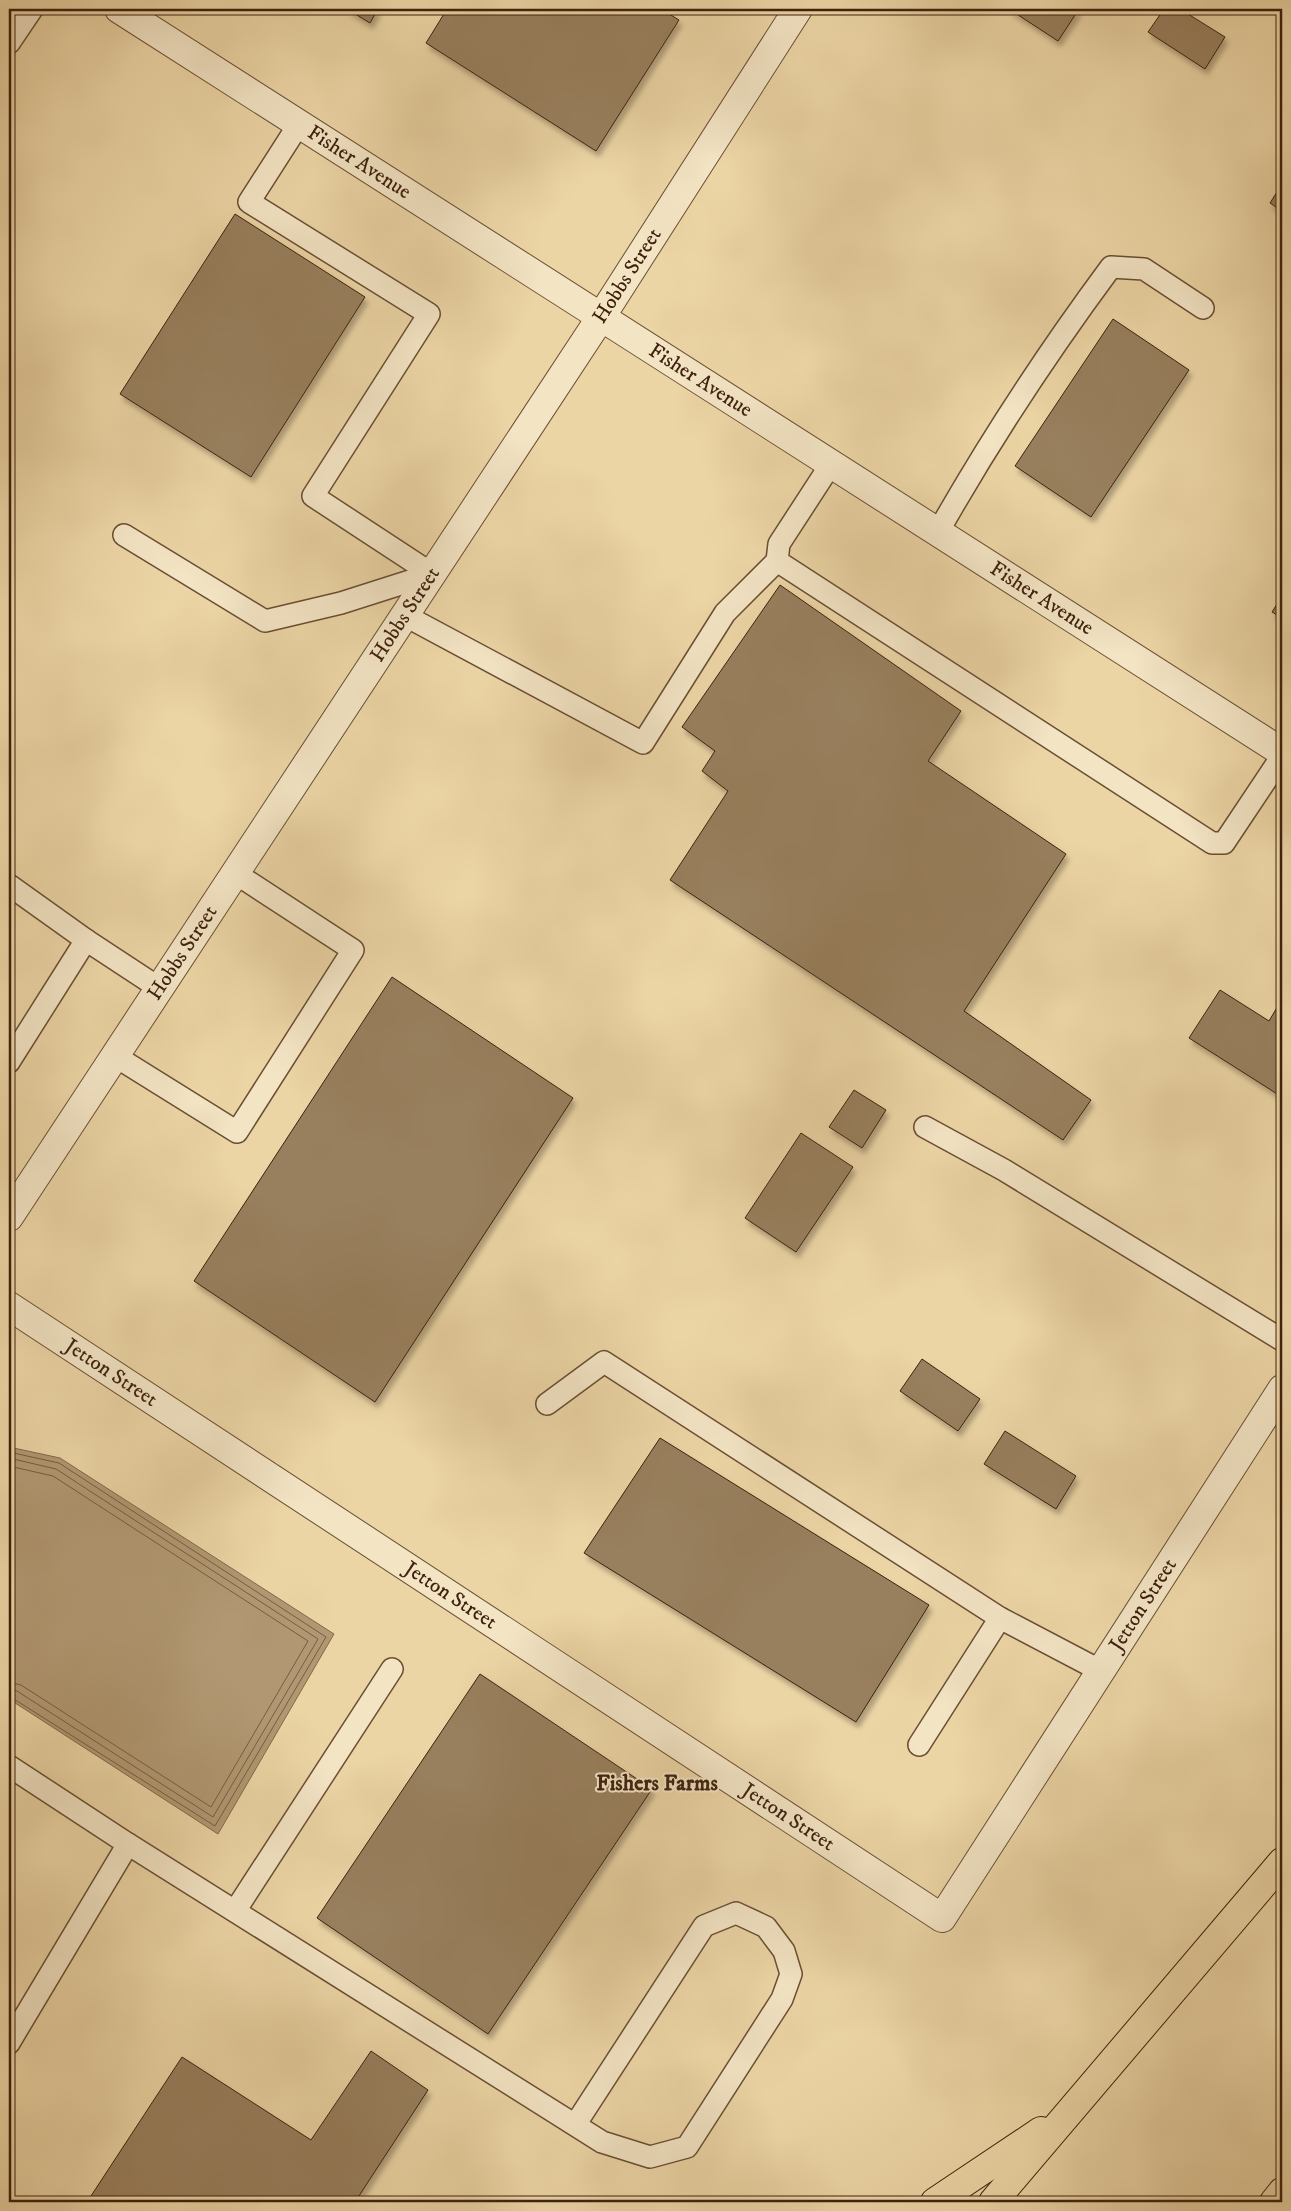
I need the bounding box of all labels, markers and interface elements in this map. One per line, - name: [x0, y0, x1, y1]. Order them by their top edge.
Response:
- street label: Fisher Avenue: [302, 120, 416, 205]
- street label: Hobbs Street: [587, 223, 668, 329]
- street label: Fisher Avenue: [644, 338, 757, 423]
- street label: Fisher Avenue: [985, 556, 1099, 641]
- street label: Hobbs Street: [365, 562, 446, 667]
- street label: Hobbs Street: [142, 900, 223, 1005]
- street label: Jetton Street: [58, 1332, 163, 1413]
- street label: Jetton Street: [1103, 1553, 1183, 1658]
- street label: Jetton Street: [398, 1555, 502, 1636]
- district label: Fishers Farms: [596, 1770, 718, 1797]
- street label: Jetton Street: [735, 1776, 840, 1857]

